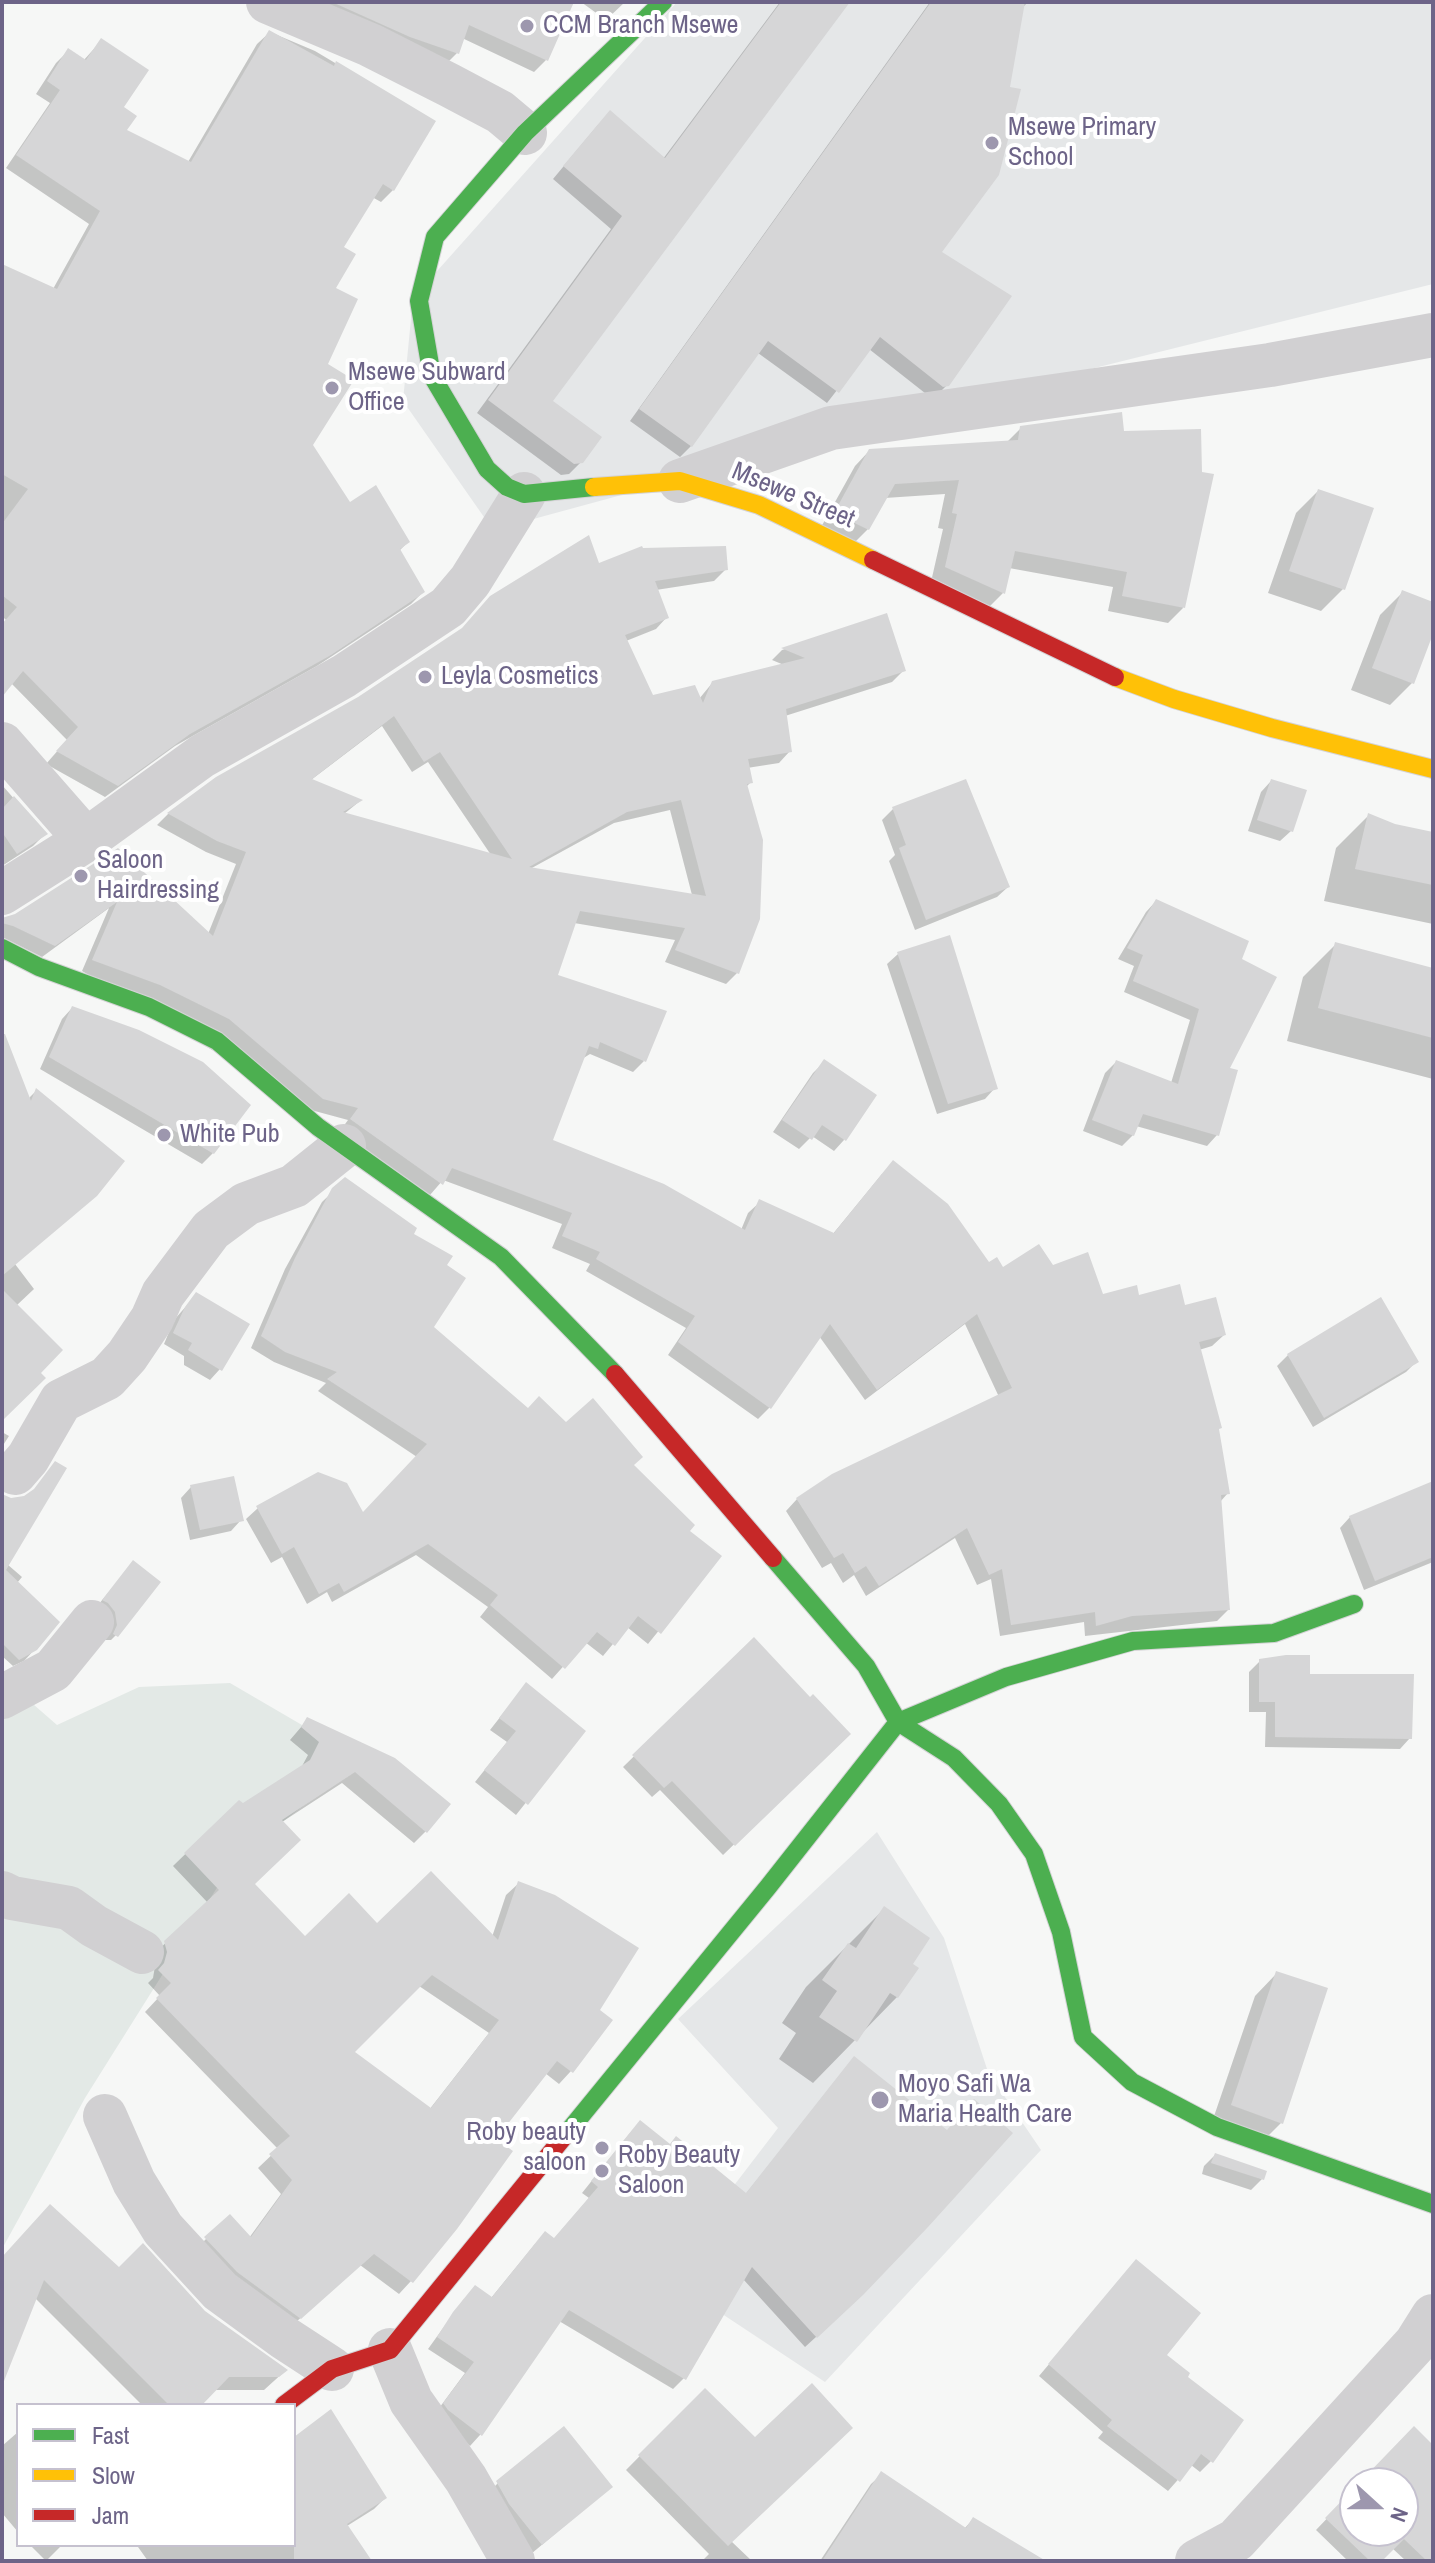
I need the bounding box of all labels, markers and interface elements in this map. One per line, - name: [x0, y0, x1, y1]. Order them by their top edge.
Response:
- place label: CCM Branch Msewe: [543, 10, 738, 42]
- marker: CCM Branch Msewe: [518, 17, 536, 35]
- place label: Msewe Primary School: [1008, 112, 1156, 174]
- marker: Msewe Primary School: [983, 134, 1001, 152]
- place label: Msewe Subward Office: [348, 357, 506, 418]
- marker: Msewe Subward Office: [323, 379, 341, 397]
- street label: Msewe Street: [727, 456, 859, 536]
- place label: Leyla Cosmetics: [441, 661, 599, 693]
- marker: Leyla Cosmetics: [416, 668, 434, 686]
- place label: Saloon Hairdressing: [97, 845, 219, 906]
- marker: Saloon Hairdressing: [72, 867, 90, 885]
- place label: White Pub: [180, 1119, 280, 1151]
- marker: White Pub: [155, 1126, 173, 1144]
- place label: Moyo Safi Wa Maria Health Care: [898, 2069, 1072, 2130]
- marker: Moyo Safi Wa Maria Health Care: [869, 2089, 891, 2111]
- place label: Roby beauty saloon: [466, 2117, 586, 2178]
- marker: Roby beauty saloon: [593, 2139, 611, 2157]
- place label: Roby Beauty Saloon: [618, 2140, 740, 2202]
- marker: Roby Beauty Saloon: [593, 2162, 611, 2180]
- legend: [16, 2403, 296, 2547]
- text: Fast: [92, 2419, 129, 2451]
- text: Slow: [92, 2459, 135, 2491]
- north arrow: [1339, 2467, 1419, 2547]
- text: Jam: [92, 2499, 129, 2531]
- text: N: [1383, 2503, 1416, 2526]

